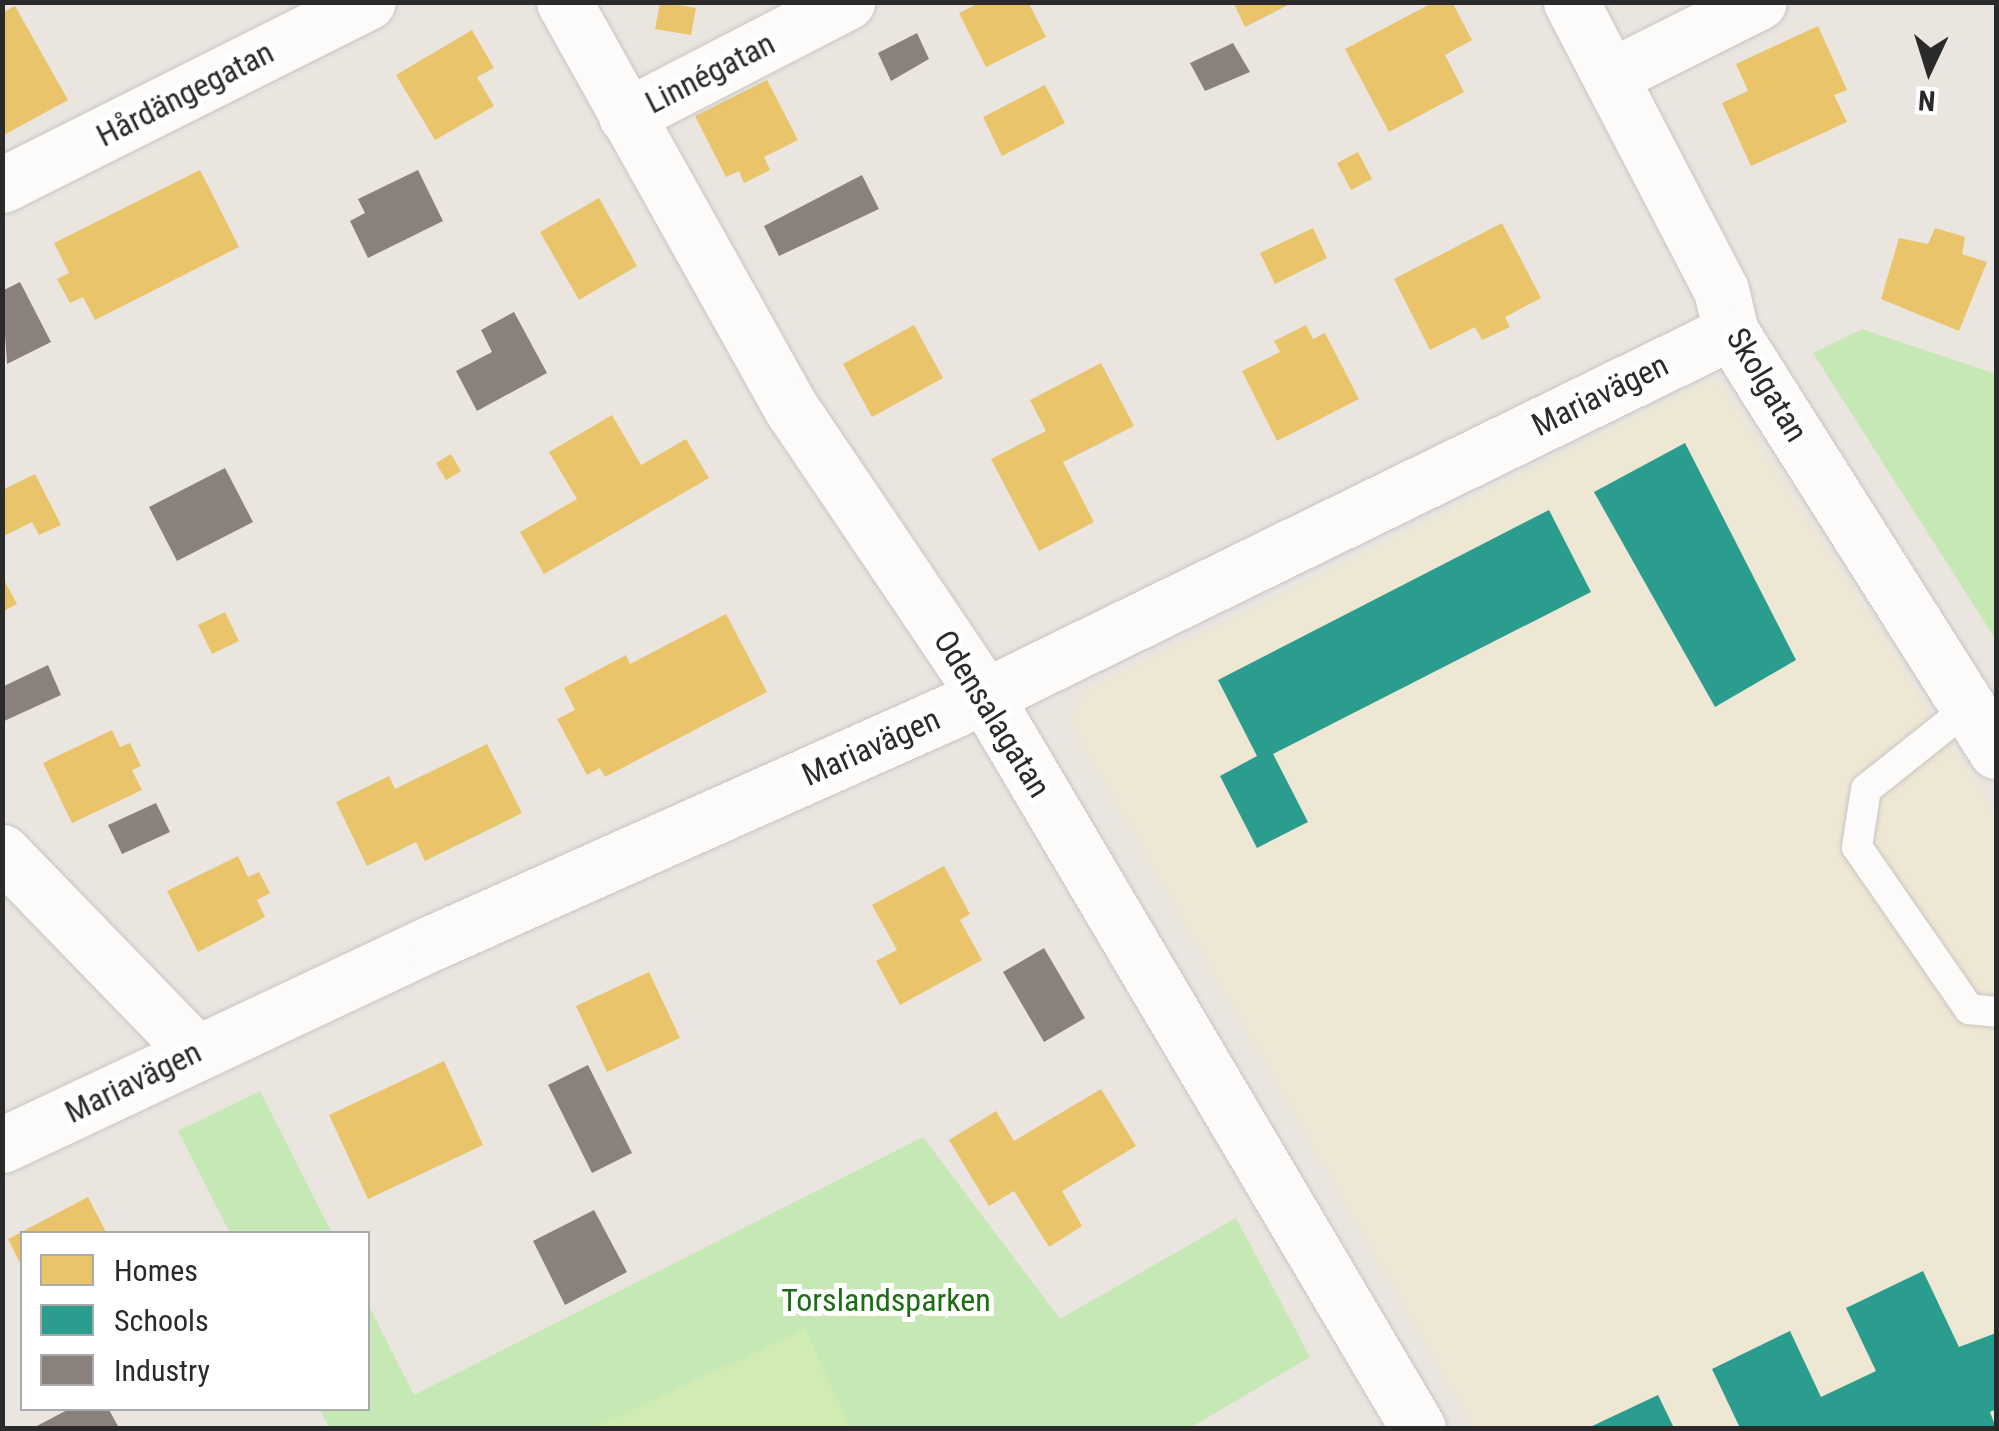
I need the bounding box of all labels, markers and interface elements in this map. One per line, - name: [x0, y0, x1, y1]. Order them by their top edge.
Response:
- north arrow: [1879, 20, 1979, 120]
- street label: Linnégatan: [639, 24, 781, 122]
- street label: Hårdängegatan: [90, 33, 280, 155]
- text: N: [1917, 83, 1937, 117]
- street label: Skolgatan: [1718, 321, 1816, 449]
- street label: Mariavägen: [1526, 346, 1674, 444]
- street label: Odensalagatan: [925, 623, 1059, 805]
- street label: Mariavägen: [796, 700, 946, 794]
- street label: Mariavägen: [59, 1033, 207, 1131]
- legend: [20, 1231, 370, 1411]
- text: Homes: [114, 1253, 198, 1288]
- park label: Torslandsparken: [781, 1281, 991, 1319]
- text: Schools: [114, 1303, 209, 1338]
- text: Industry: [114, 1353, 210, 1388]

